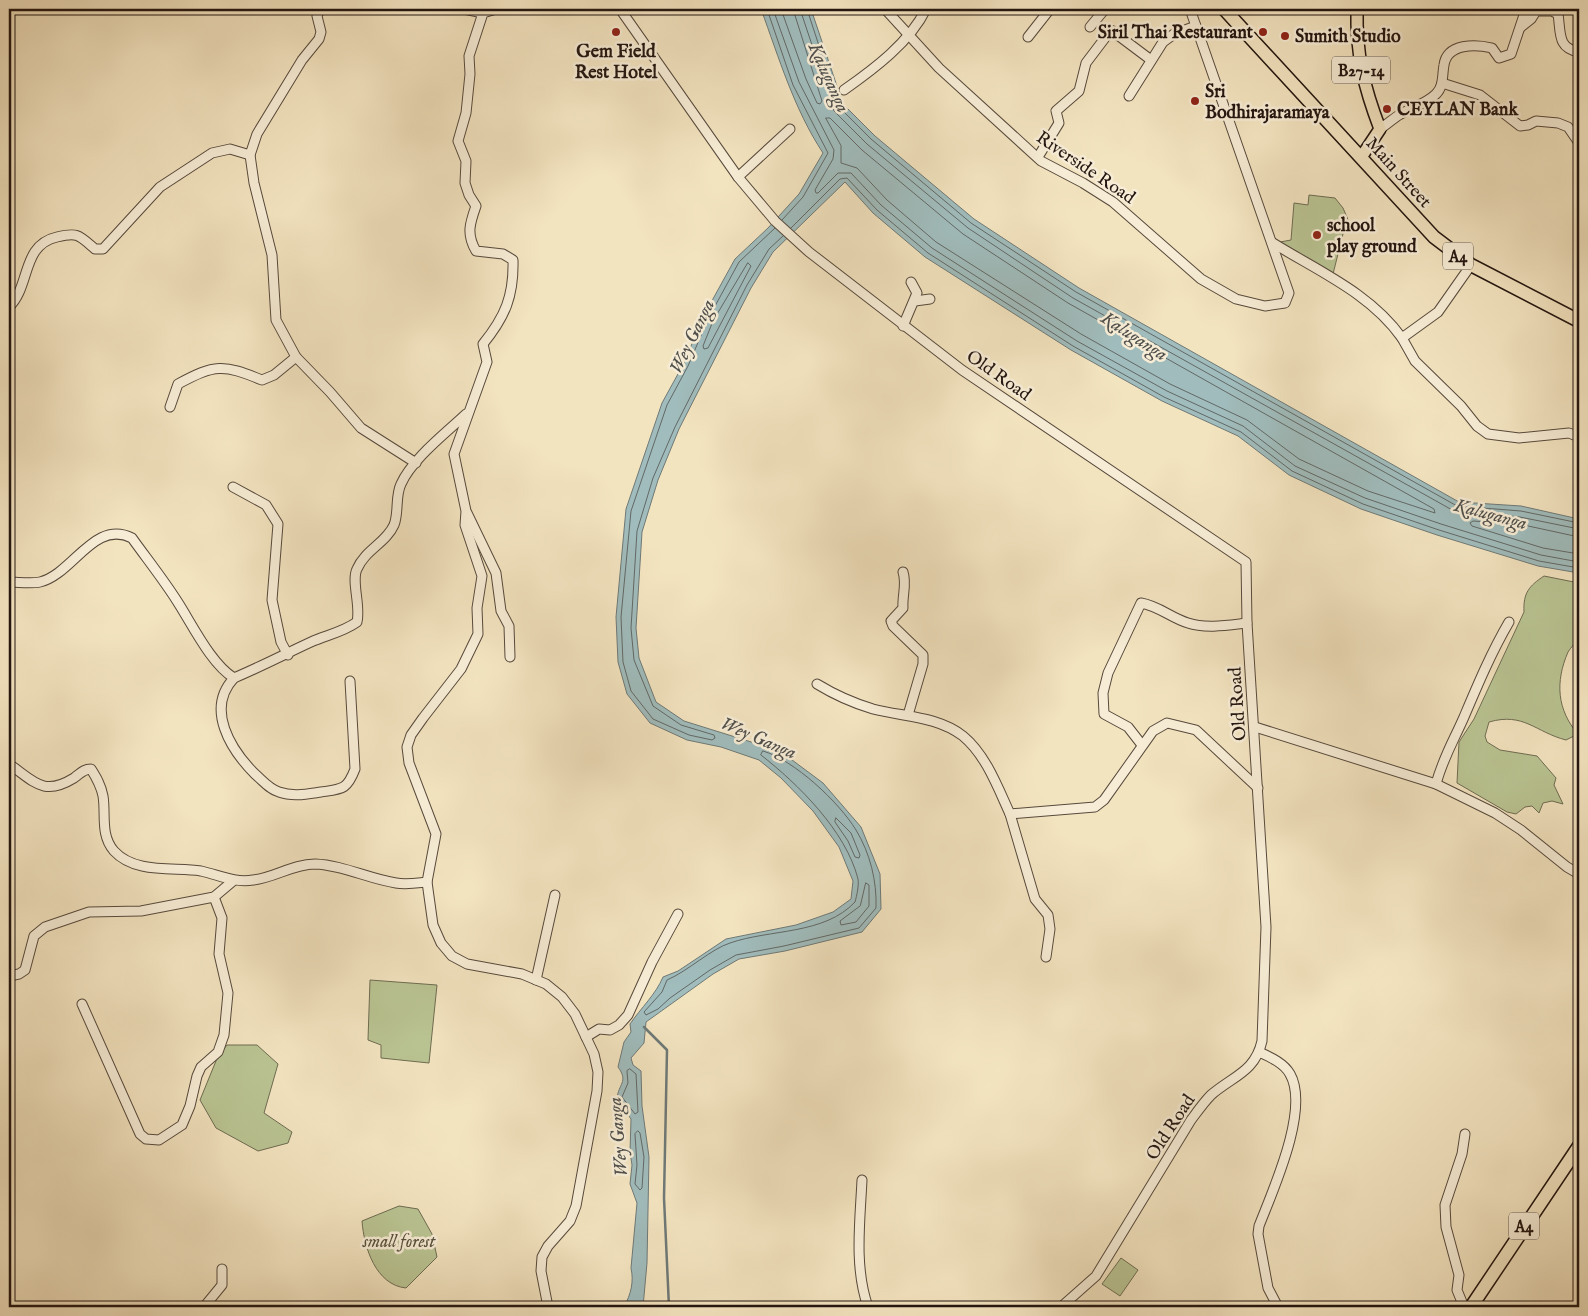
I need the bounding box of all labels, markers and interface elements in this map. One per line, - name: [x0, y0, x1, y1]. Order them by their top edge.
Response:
- place label: Siril Thai Restaurant: [1098, 22, 1254, 45]
- marker: Gem Field Rest Hotel: [610, 26, 622, 38]
- marker: Siril Thai Restaurant: [1257, 26, 1269, 38]
- place label: Sumith Studio: [1295, 26, 1401, 49]
- marker: Sumith Studio: [1279, 30, 1291, 42]
- water label: Kaluganga: [802, 38, 854, 117]
- place label: Gem Field Rest Hotel: [575, 41, 658, 85]
- road number: B27-14: [1332, 56, 1390, 84]
- place label: Sri Bodhirajaramaya: [1205, 81, 1331, 125]
- marker: Sri Bodhirajaramaya: [1189, 95, 1201, 107]
- place label: CEYLAN Bank: [1397, 99, 1519, 122]
- marker: CEYLAN Bank: [1381, 103, 1393, 115]
- street label: Riverside Road: [1031, 127, 1139, 210]
- street label: Main Street: [1360, 133, 1436, 213]
- place label: school play ground: [1326, 215, 1417, 259]
- marker: school play ground: [1311, 229, 1323, 241]
- road number: A4: [1443, 242, 1473, 270]
- water label: Wey Ganga: [665, 296, 721, 378]
- water label: Kaluganga: [1095, 306, 1172, 367]
- street label: Old Road: [961, 346, 1035, 407]
- water label: Kaluganga: [1451, 493, 1529, 536]
- street label: Old Road: [1224, 666, 1253, 742]
- water label: Wey Ganga: [717, 712, 800, 765]
- street label: Old Road: [1141, 1090, 1201, 1165]
- water label: Wey Ganga: [604, 1096, 634, 1178]
- road number: A4: [1509, 1212, 1539, 1240]
- park label: small forest: [362, 1231, 437, 1254]

